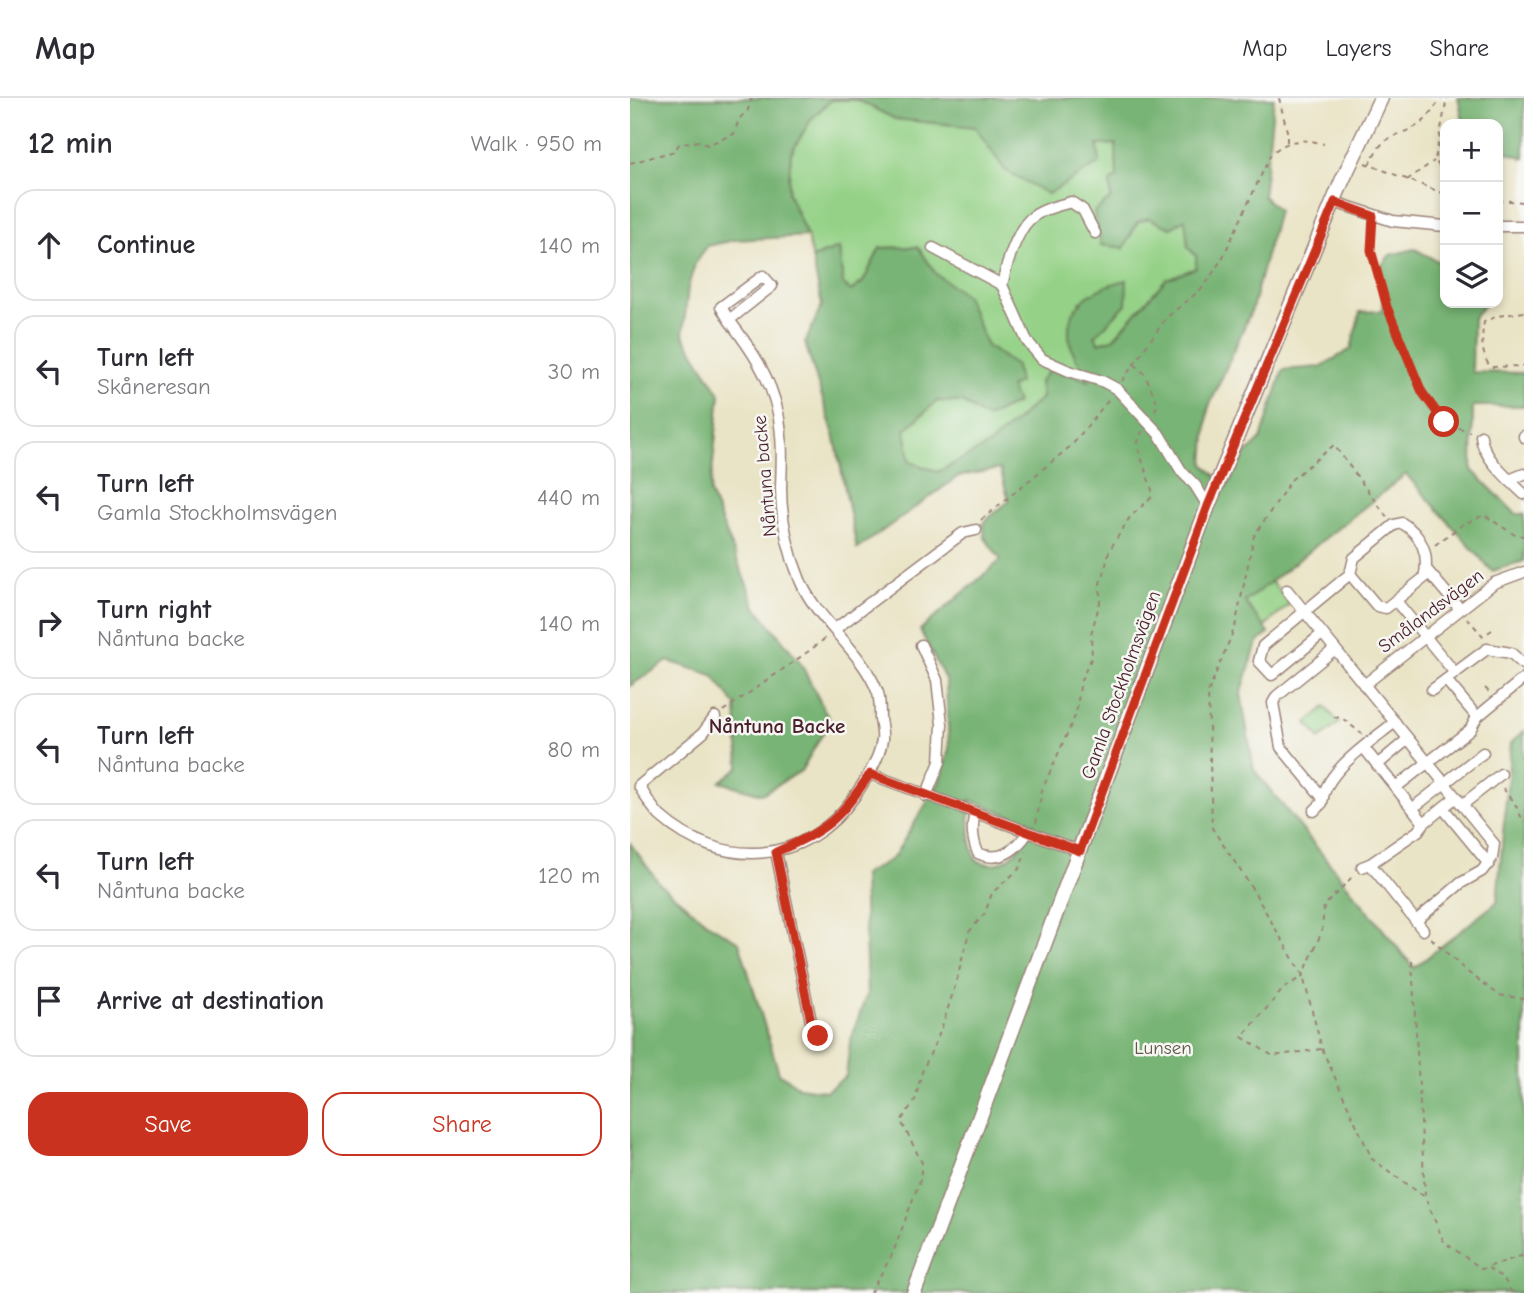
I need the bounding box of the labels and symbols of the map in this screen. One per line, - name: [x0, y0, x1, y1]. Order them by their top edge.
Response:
- route start: [1428, 406, 1459, 437]
- street label: Nåntuna backe: [749, 414, 781, 538]
- street label: Smålandsvägen: [1374, 564, 1488, 658]
- street label: Gamla Stockholmsvägen: [1077, 588, 1165, 782]
- district label: Nåntuna Backe: [709, 714, 845, 738]
- route end: [802, 1020, 833, 1051]
- park label: Lunsen: [1134, 1037, 1192, 1059]

